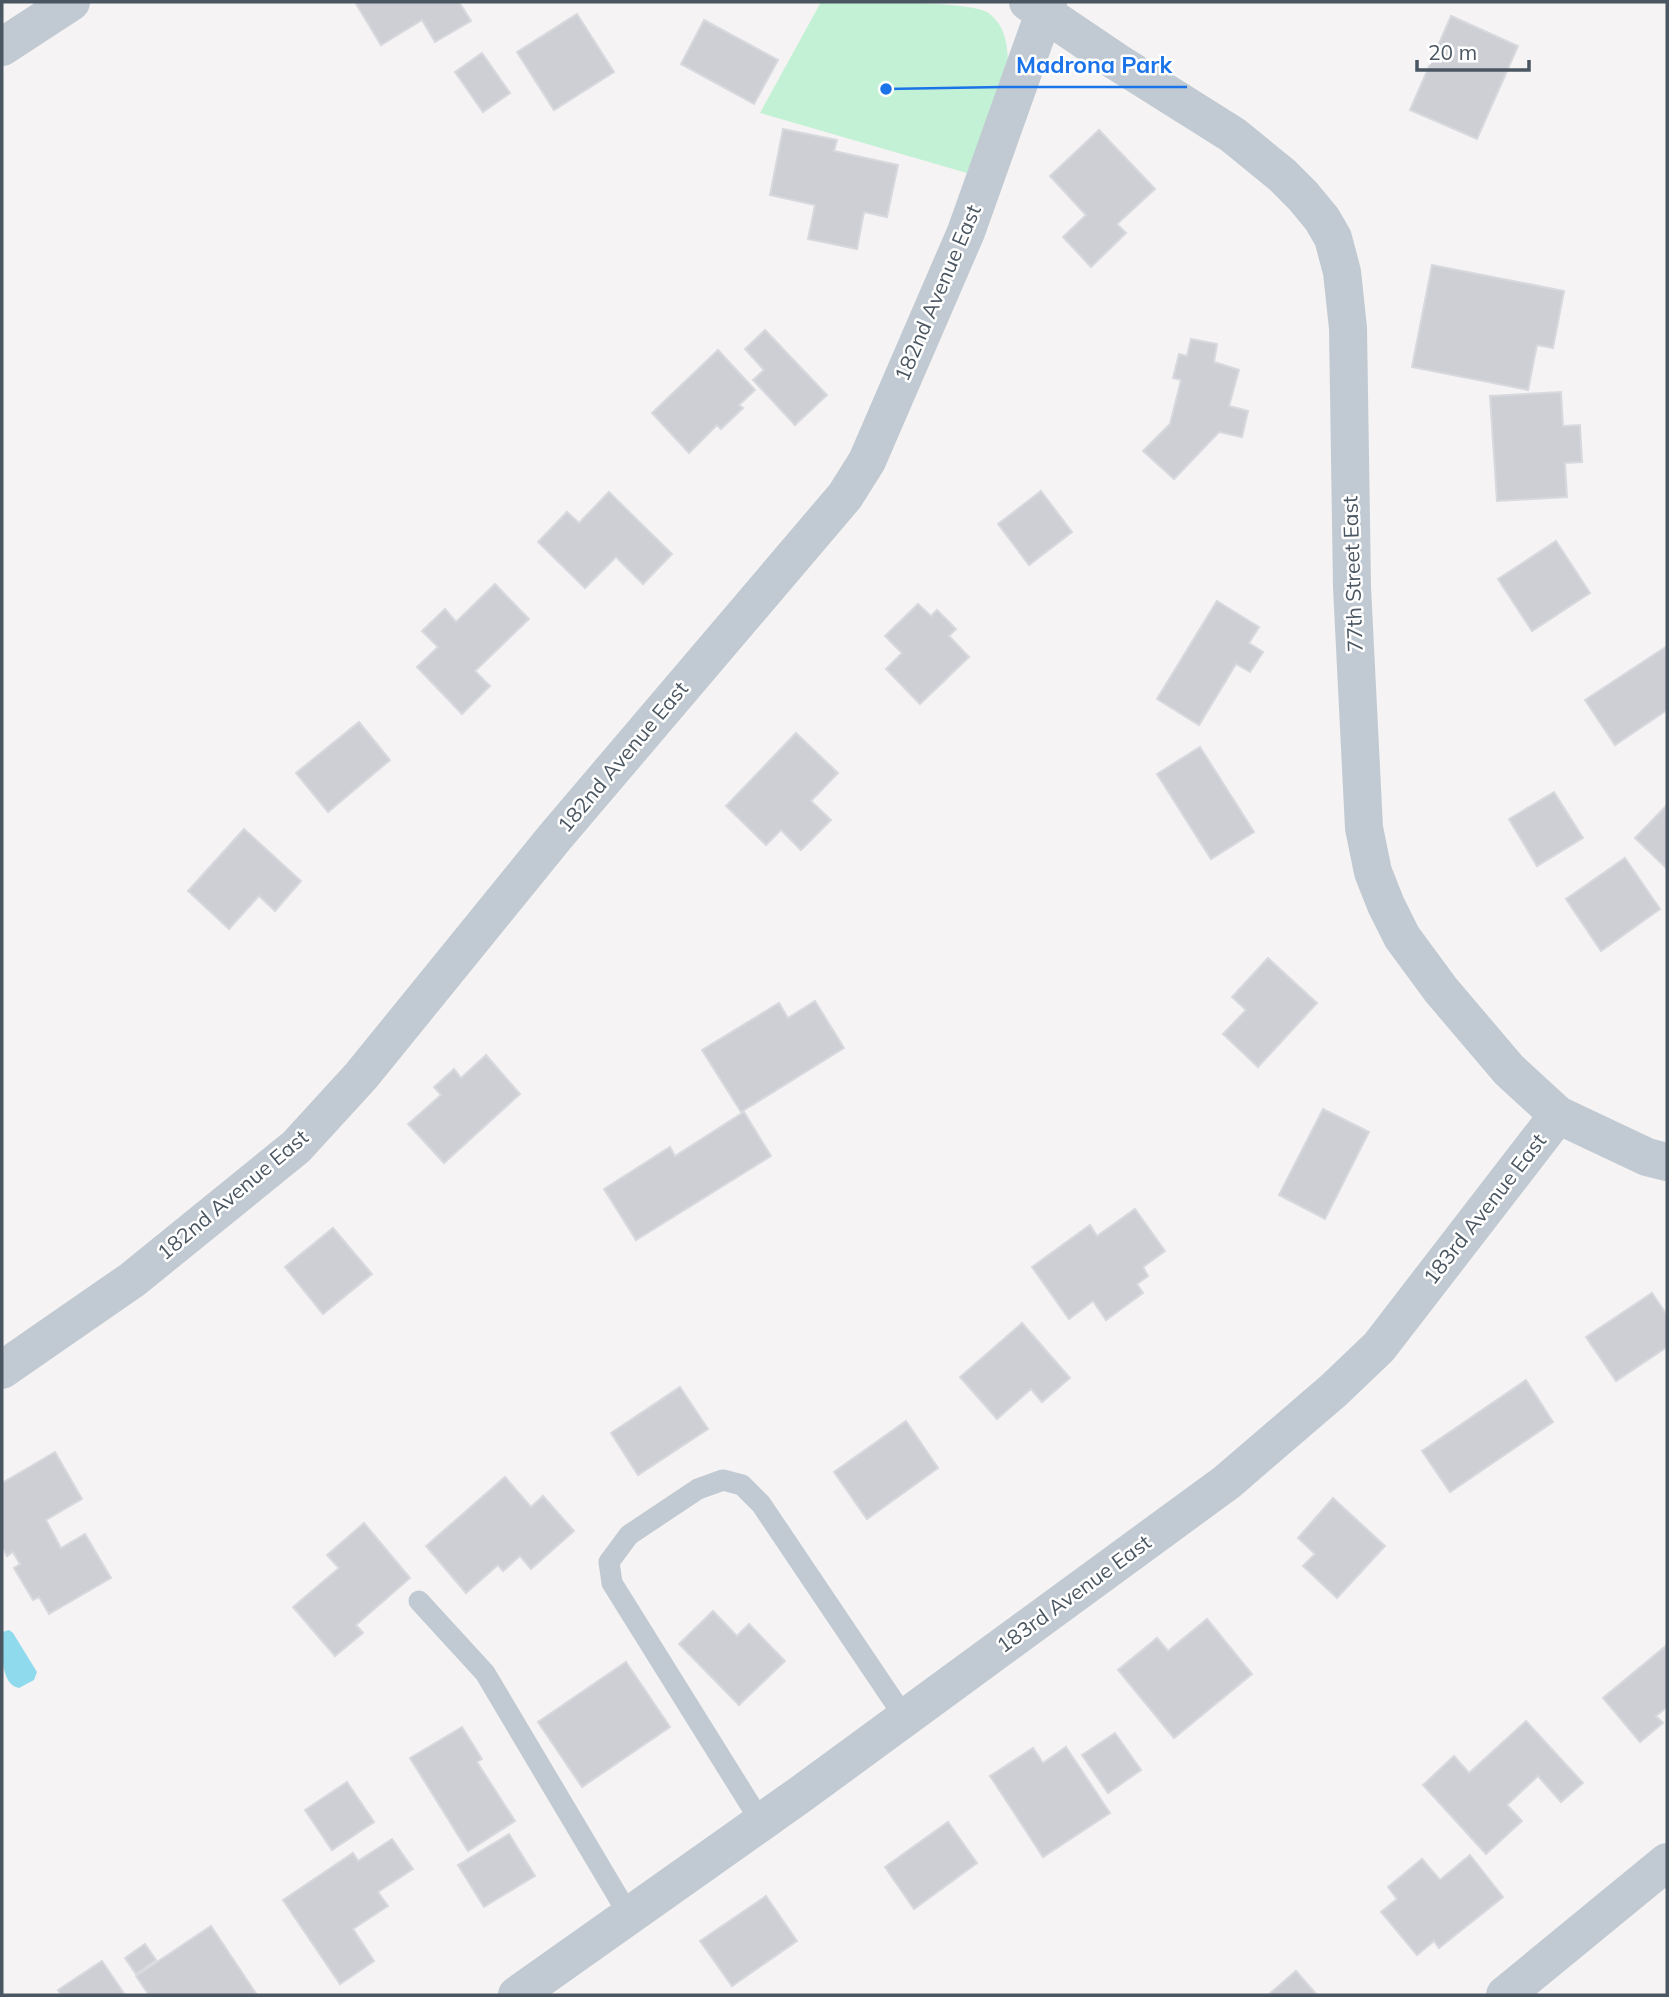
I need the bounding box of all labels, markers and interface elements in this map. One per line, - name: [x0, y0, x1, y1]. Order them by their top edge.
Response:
- scale bar: [1417, 28, 1529, 72]
- text: 20 m: [1428, 39, 1477, 65]
- callout: Madrona Park: [1002, 43, 1187, 87]
- text: Madrona Park: [1016, 50, 1173, 79]
- street label: 182nd Avenue East: [888, 200, 986, 385]
- street label: 77th Street East: [1336, 495, 1368, 653]
- street label: 182nd Avenue East: [551, 676, 693, 837]
- street label: 182nd Avenue East: [152, 1123, 313, 1265]
- street label: 183rd Avenue East: [1417, 1128, 1551, 1289]
- street label: 183rd Avenue East: [991, 1528, 1156, 1658]

